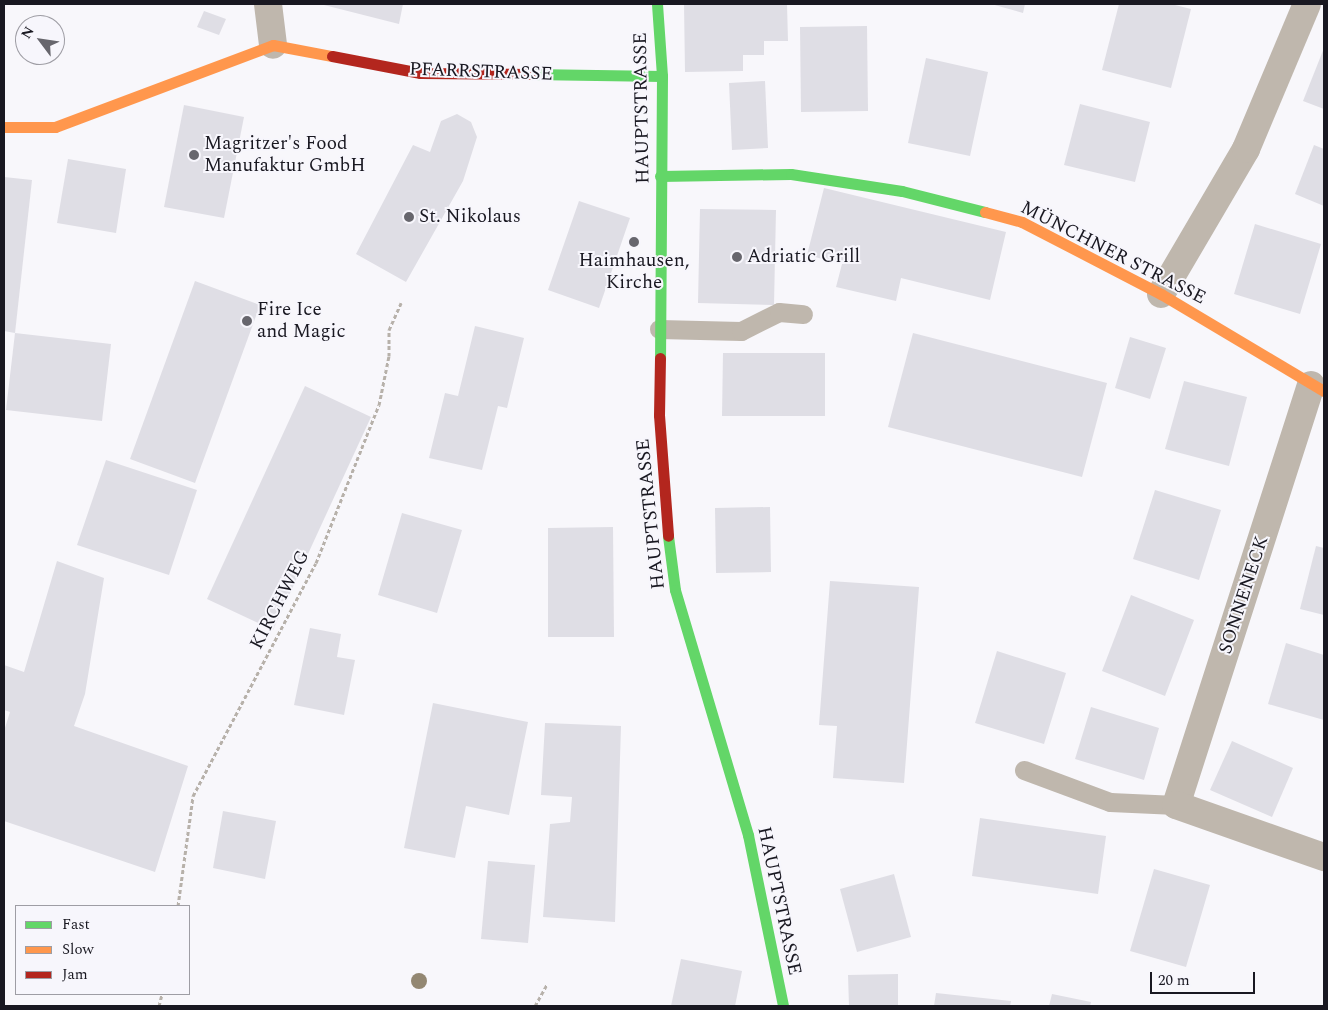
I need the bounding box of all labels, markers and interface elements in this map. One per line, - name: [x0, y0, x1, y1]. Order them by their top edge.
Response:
- north arrow: [15, 15, 65, 65]
- text: N: [16, 22, 40, 43]
- street label: HAUPTSTRASSE: [629, 32, 655, 184]
- street label: PFARRSTRASSE: [409, 58, 553, 86]
- place label: Magritzer's Food Manufaktur GmbH: [204, 133, 366, 177]
- marker: Magritzer's Food Manufaktur GmbH: [188, 149, 200, 161]
- street label: MÜNCHNER STRASSE: [1017, 196, 1209, 310]
- place label: St. Nikolaus: [419, 206, 521, 228]
- marker: St. Nikolaus: [403, 211, 415, 223]
- marker: Haimhausen, Kirche: [628, 236, 640, 248]
- place label: Adriatic Grill: [747, 246, 860, 268]
- place label: Haimhausen, Kirche: [578, 250, 690, 294]
- marker: Adriatic Grill: [731, 251, 743, 263]
- place label: Fire Ice and Magic: [257, 299, 346, 343]
- marker: Fire Ice and Magic: [241, 315, 253, 327]
- street label: HAUPTSTRASSE: [632, 437, 670, 591]
- street label: SONNENECK: [1214, 533, 1274, 657]
- street label: KIRCHWEG: [245, 547, 315, 653]
- street label: HAUPTSTRASSE: [752, 825, 806, 977]
- legend: [15, 905, 190, 995]
- text: Fast: [62, 913, 90, 936]
- text: Slow: [62, 938, 94, 961]
- scale bar: [1153, 962, 1258, 994]
- text: Jam: [62, 963, 88, 986]
- text: 20 m: [1158, 969, 1190, 992]

